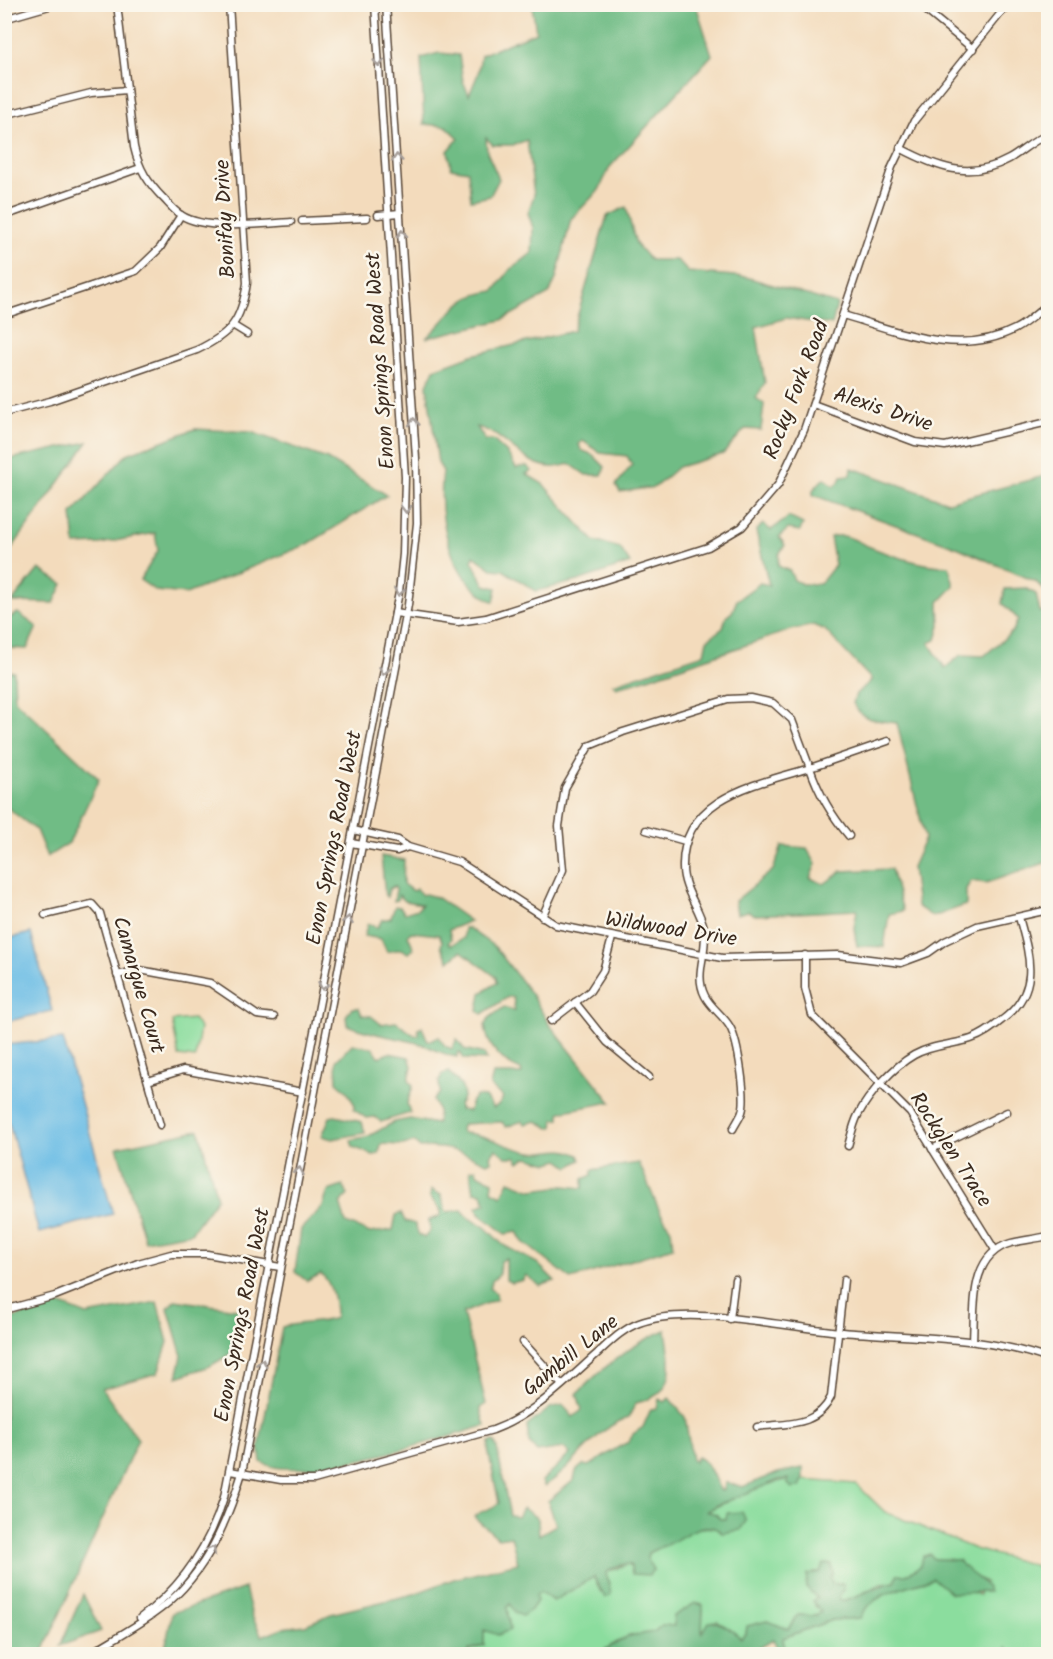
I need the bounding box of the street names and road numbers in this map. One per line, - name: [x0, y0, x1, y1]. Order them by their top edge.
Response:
- street label: Bonifay Drive: [206, 158, 246, 279]
- street label: Enon Springs Road West: [357, 250, 405, 471]
- street label: Rocky Fork Road: [755, 315, 839, 465]
- street label: Alexis Drive: [829, 378, 937, 442]
- street label: Enon Springs Road West: [298, 727, 372, 948]
- street label: Wildwood Drive: [603, 903, 740, 957]
- street label: Camargue Court: [103, 913, 174, 1058]
- street label: Rockglen Trace: [900, 1086, 1000, 1215]
- street label: Enon Springs Road West: [206, 1204, 280, 1425]
- street label: Gambill Lane: [516, 1306, 627, 1405]

